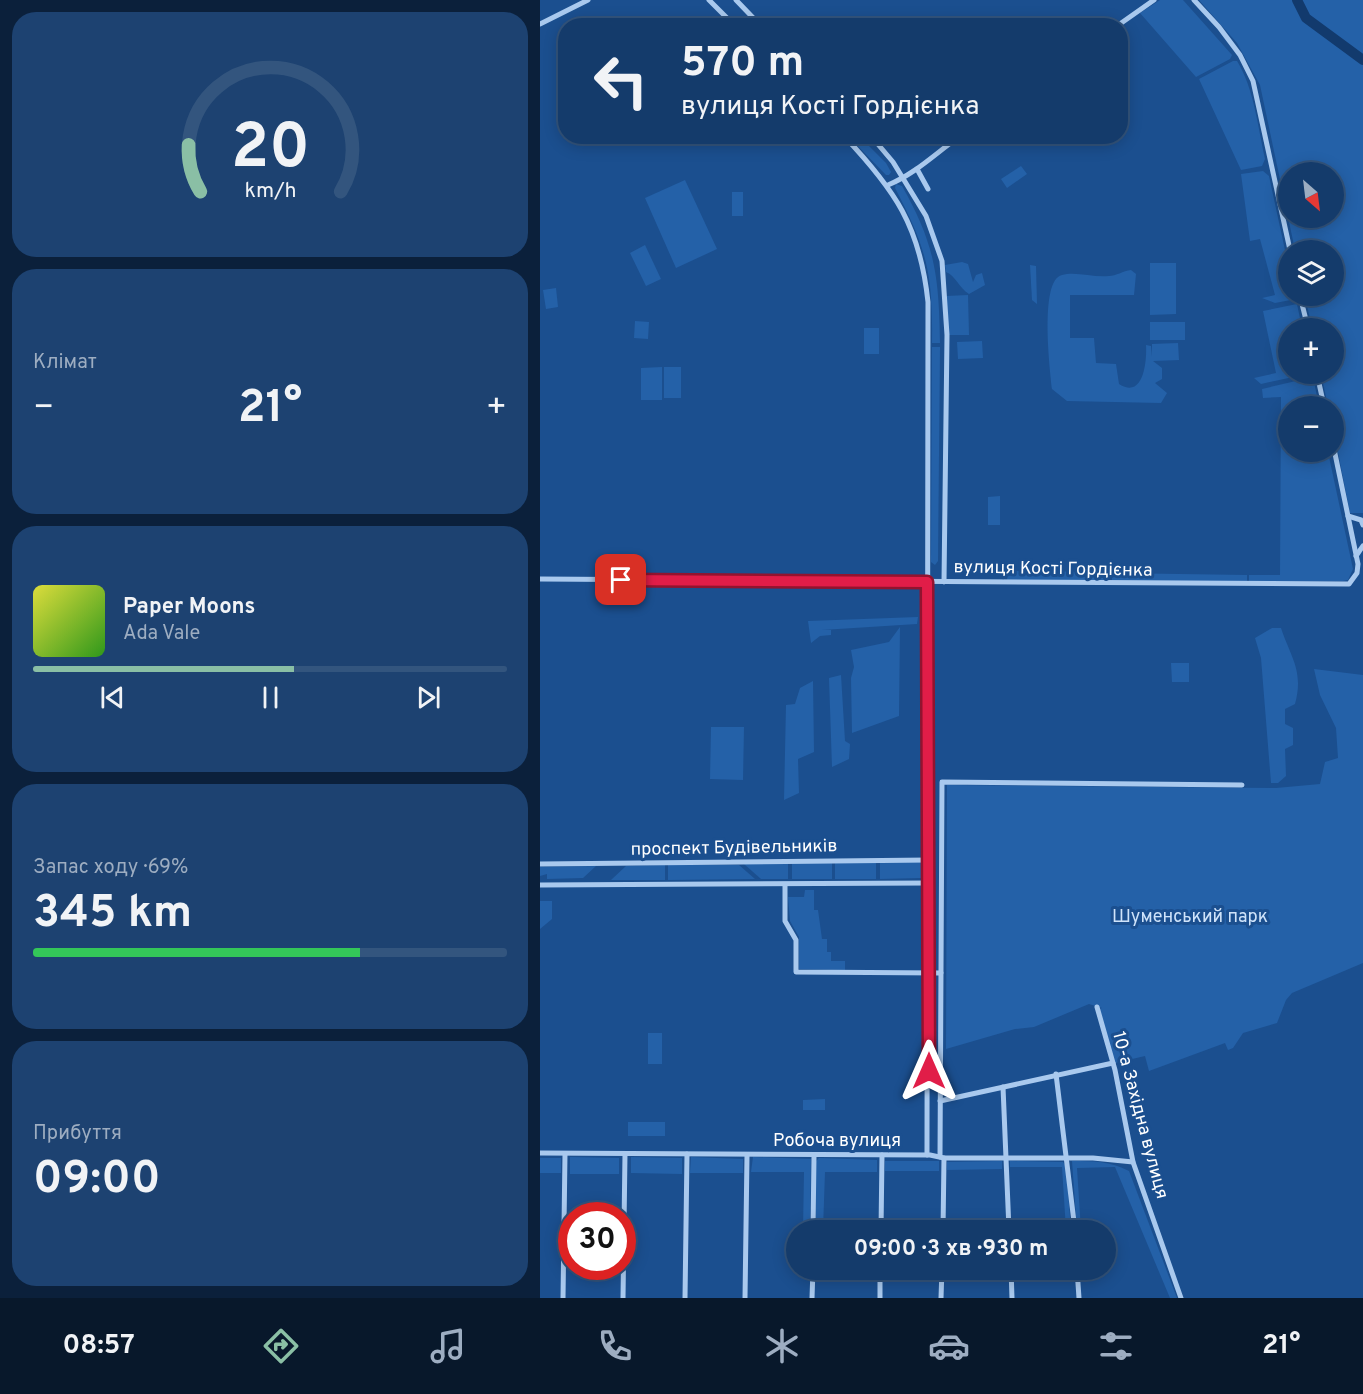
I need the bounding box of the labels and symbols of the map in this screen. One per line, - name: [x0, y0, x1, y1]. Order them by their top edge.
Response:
- north arrow: [1278, 162, 1344, 228]
- pin: [595, 554, 646, 605]
- street label: вулиця Кості Гордієнка: [953, 556, 1153, 583]
- street label: проспект Будівельників: [630, 835, 838, 862]
- park label: Шуменський парк: [1112, 906, 1268, 929]
- street label: 10-а Західна вулиця: [1106, 1029, 1173, 1202]
- position arrow: [897, 1039, 961, 1103]
- street label: Робоча вулиця: [773, 1130, 901, 1153]
- speed limit sign: 30: [558, 1202, 636, 1280]

